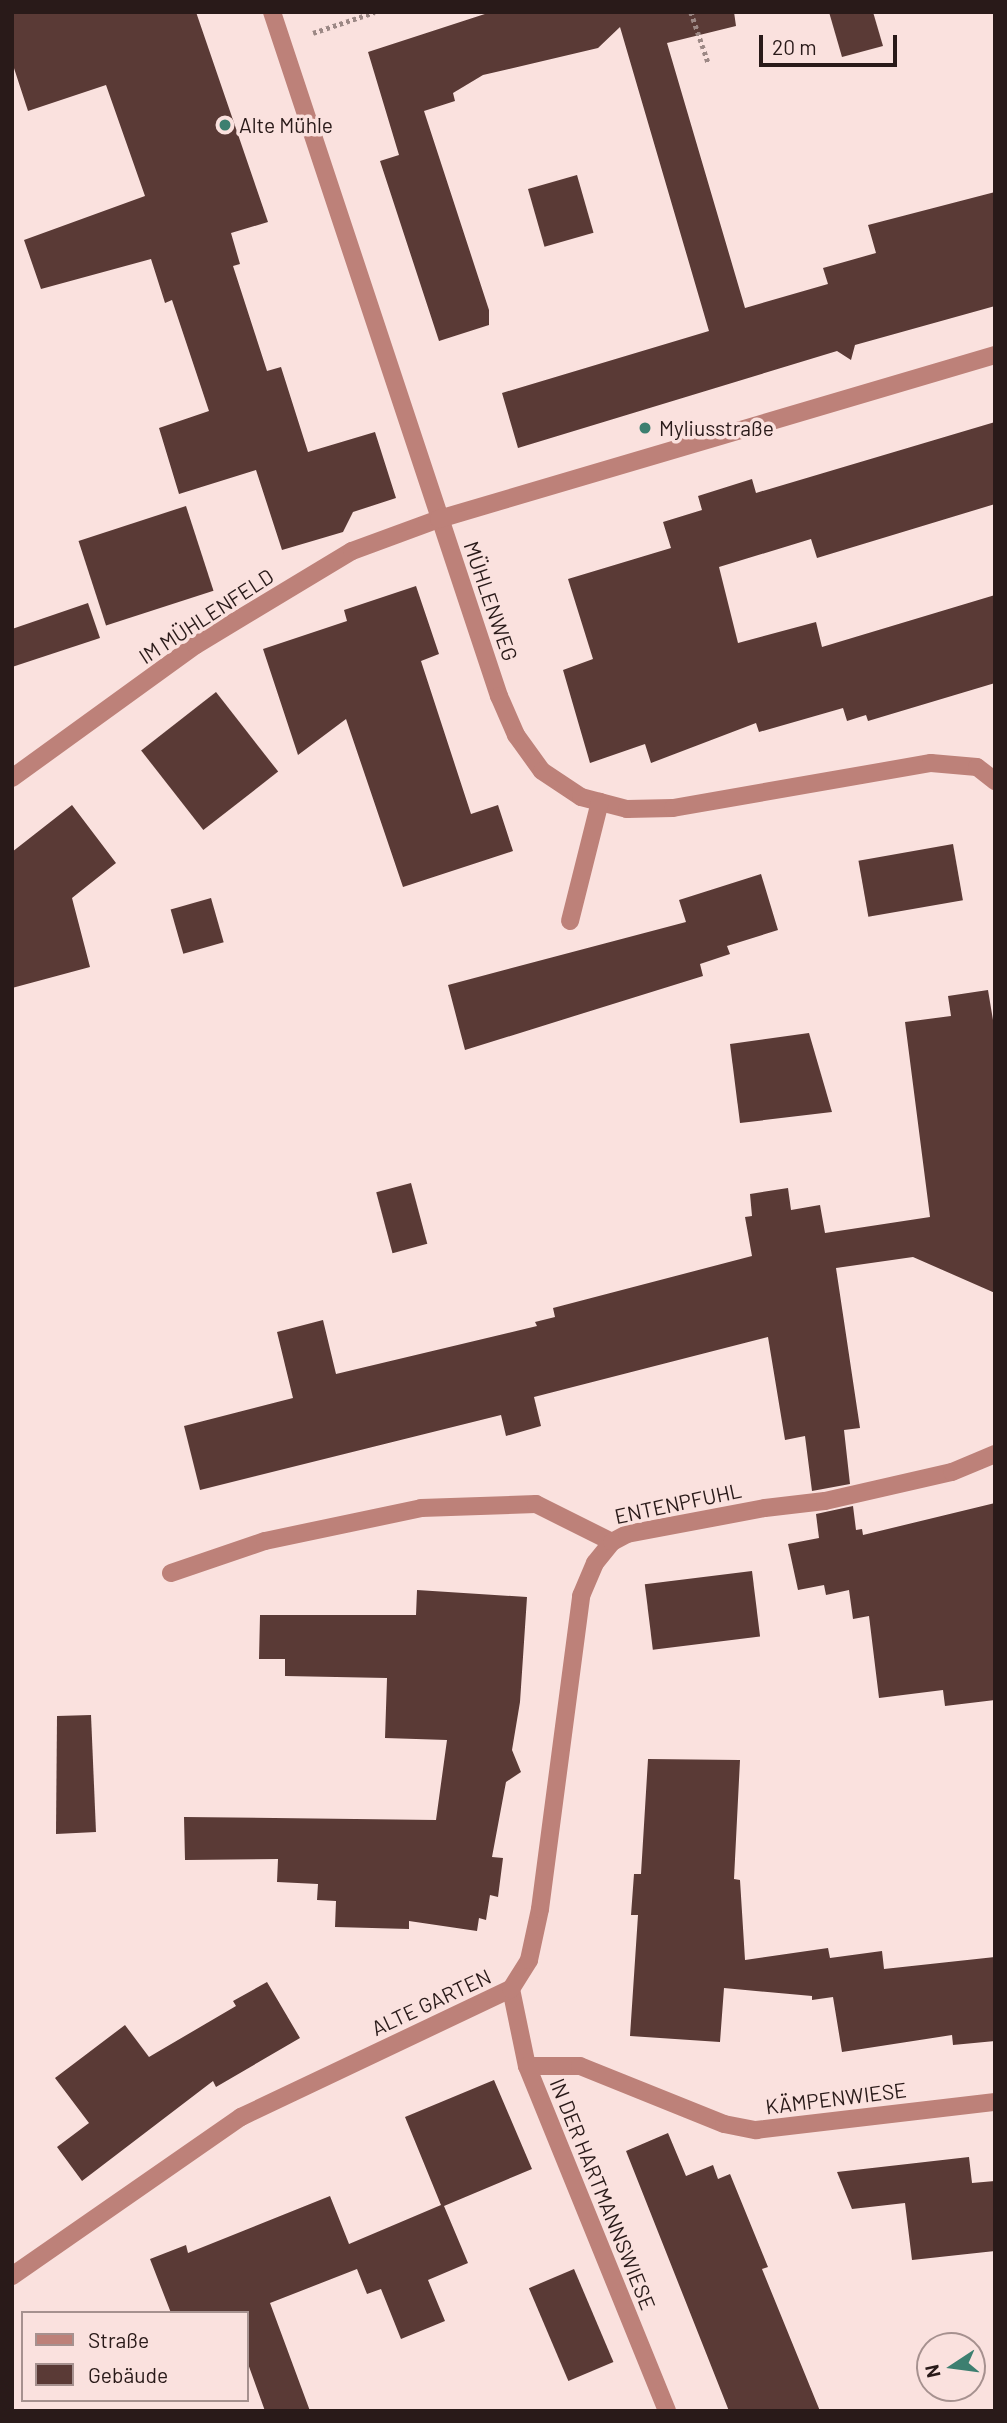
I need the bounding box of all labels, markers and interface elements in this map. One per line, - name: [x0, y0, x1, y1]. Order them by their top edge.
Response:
- scale bar: [762, 21, 900, 65]
- text: 20 m: [772, 34, 817, 59]
- place label: Alte Mühle: [239, 112, 333, 138]
- marker: Alte Mühle: [217, 117, 233, 133]
- place label: Myliusstraße: [659, 415, 774, 441]
- marker: Myliusstraße: [637, 420, 653, 436]
- street label: MÜHLENWEG: [459, 538, 523, 664]
- street label: IM MÜHLENFELD: [134, 563, 278, 669]
- street label: ENTENPFUHL: [612, 1477, 744, 1529]
- street label: ALTE GARTEN: [367, 1963, 495, 2041]
- street label: IN DER HARTMANNSWIESE: [545, 2075, 661, 2313]
- street label: KÄMPENWIESE: [764, 2077, 908, 2119]
- legend: [21, 2311, 248, 2402]
- text: Straße: [88, 2327, 149, 2352]
- north arrow: [916, 2332, 986, 2402]
- text: Gebäude: [88, 2362, 168, 2387]
- text: N: [919, 2363, 945, 2380]

